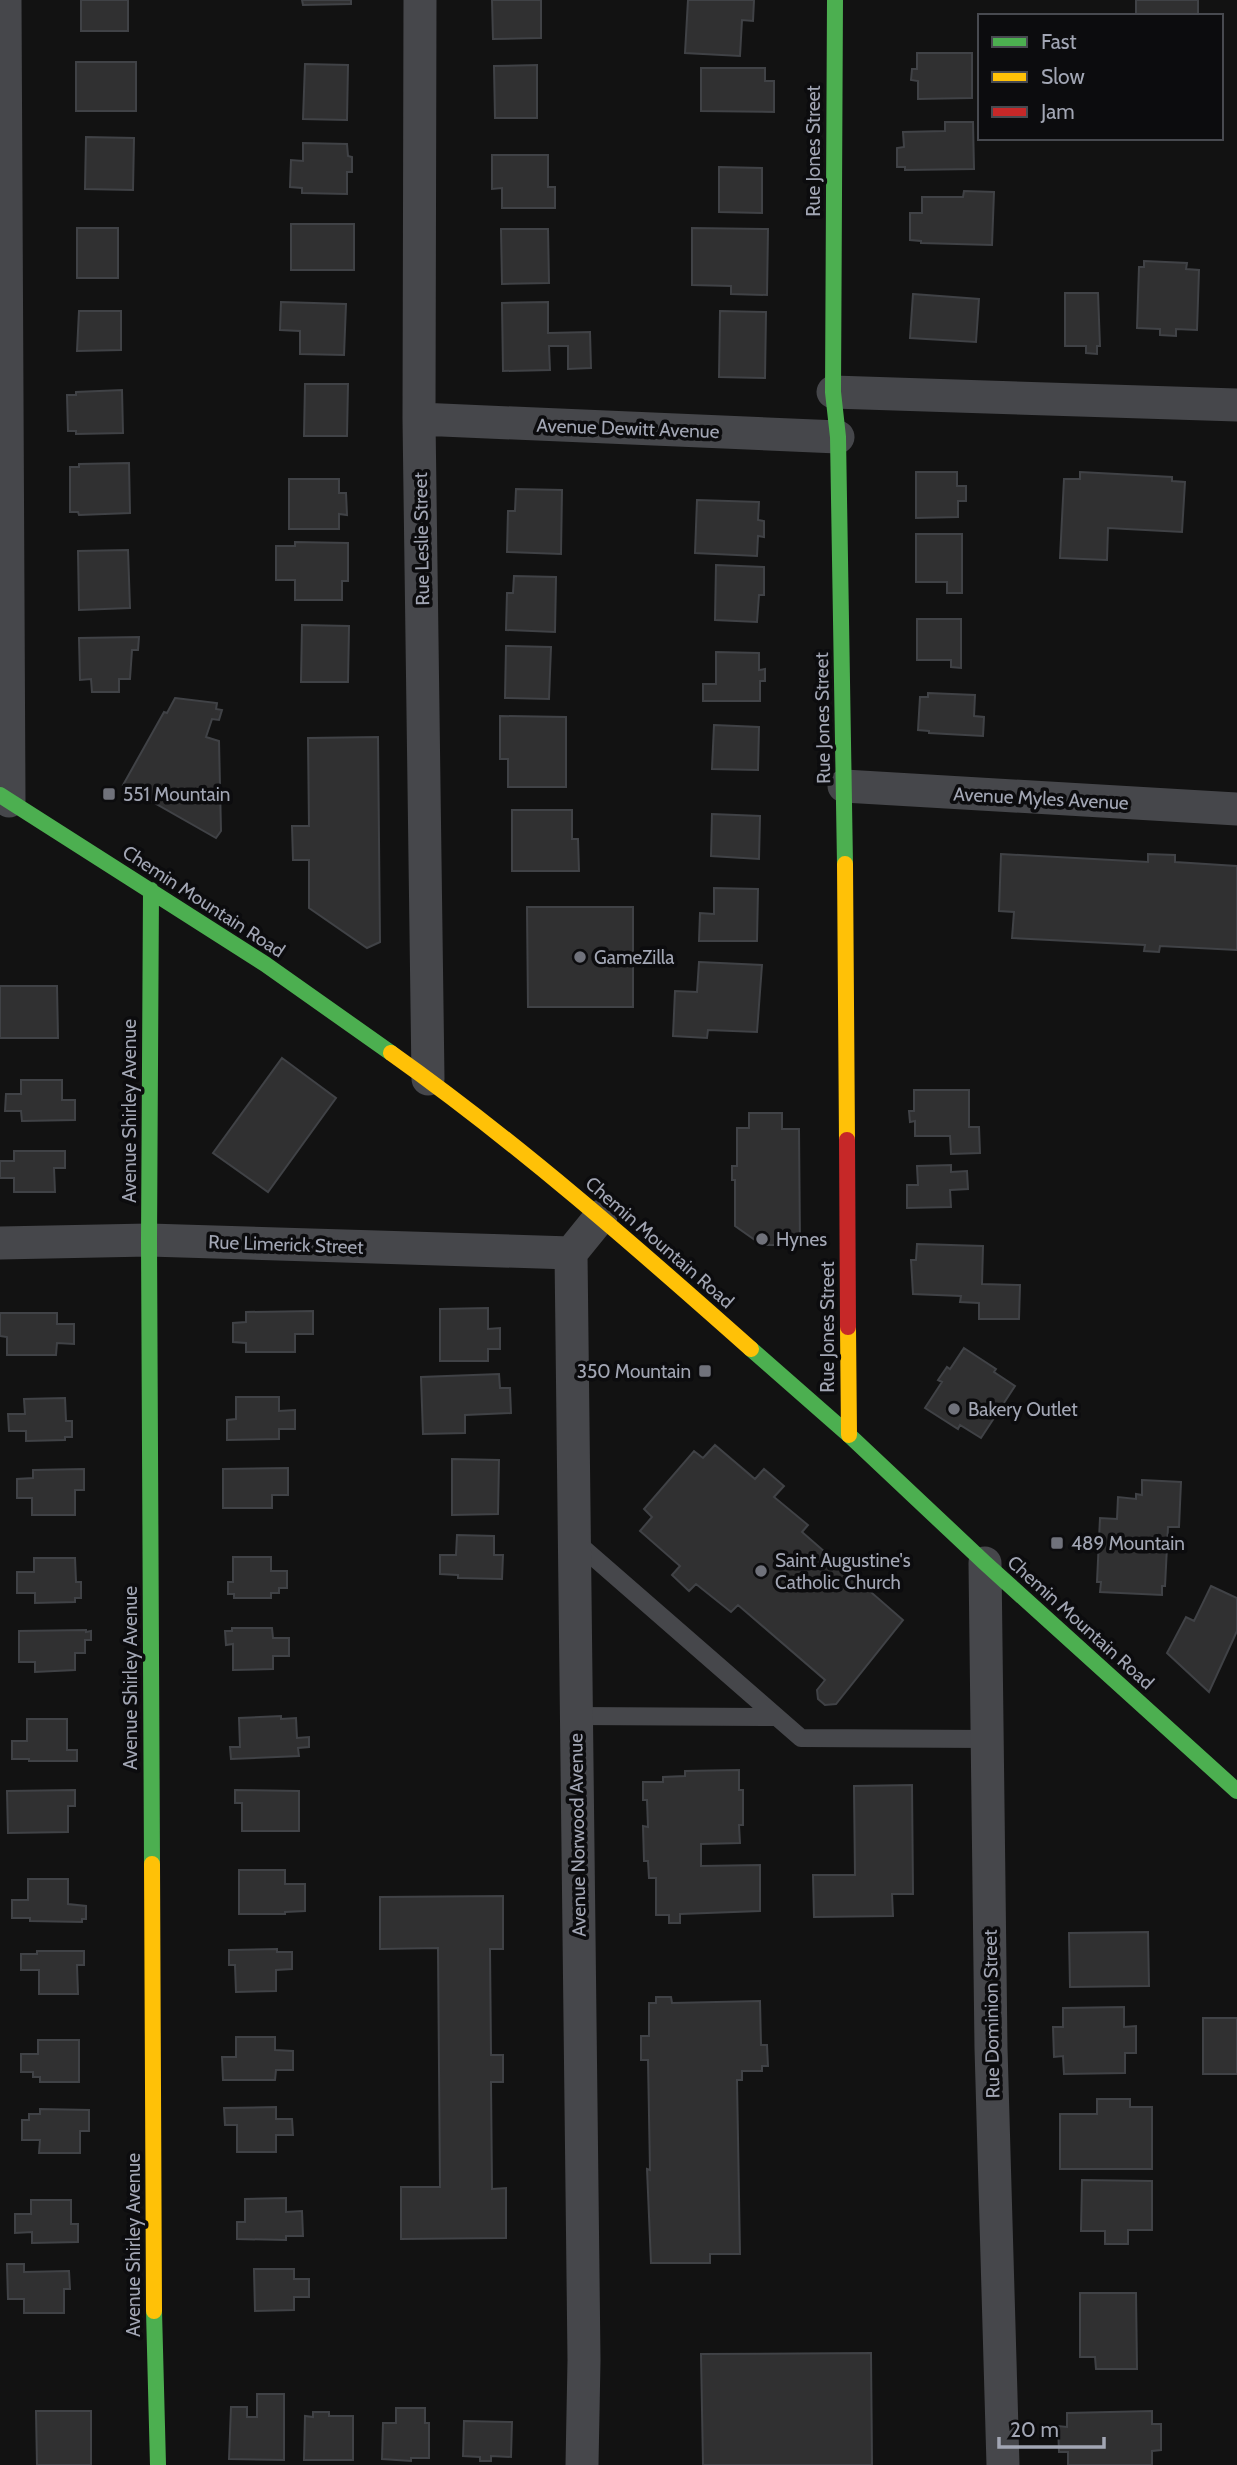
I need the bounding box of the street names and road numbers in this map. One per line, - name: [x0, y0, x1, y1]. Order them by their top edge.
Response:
- street label: Rue Jones Street: [802, 85, 825, 217]
- street label: Avenue Dewitt Avenue: [536, 414, 720, 443]
- street label: Rue Leslie Street: [409, 471, 434, 606]
- street label: Rue Jones Street: [810, 651, 835, 784]
- street label: Avenue Myles Avenue: [953, 782, 1130, 815]
- street label: Chemin Mountain Road: [118, 840, 289, 963]
- street label: Avenue Shirley Avenue: [118, 1019, 141, 1203]
- street label: Chemin Mountain Road: [581, 1172, 739, 1313]
- street label: Rue Limerick Street: [208, 1230, 365, 1259]
- street label: Rue Jones Street: [816, 1261, 839, 1393]
- street label: Chemin Mountain Road: [1003, 1551, 1159, 1694]
- street label: Avenue Shirley Avenue: [119, 1586, 142, 1770]
- street label: Avenue Norwood Avenue: [564, 1733, 591, 1937]
- street label: Rue Dominion Street: [979, 1929, 1004, 2099]
- street label: Avenue Shirley Avenue: [122, 2153, 145, 2337]

